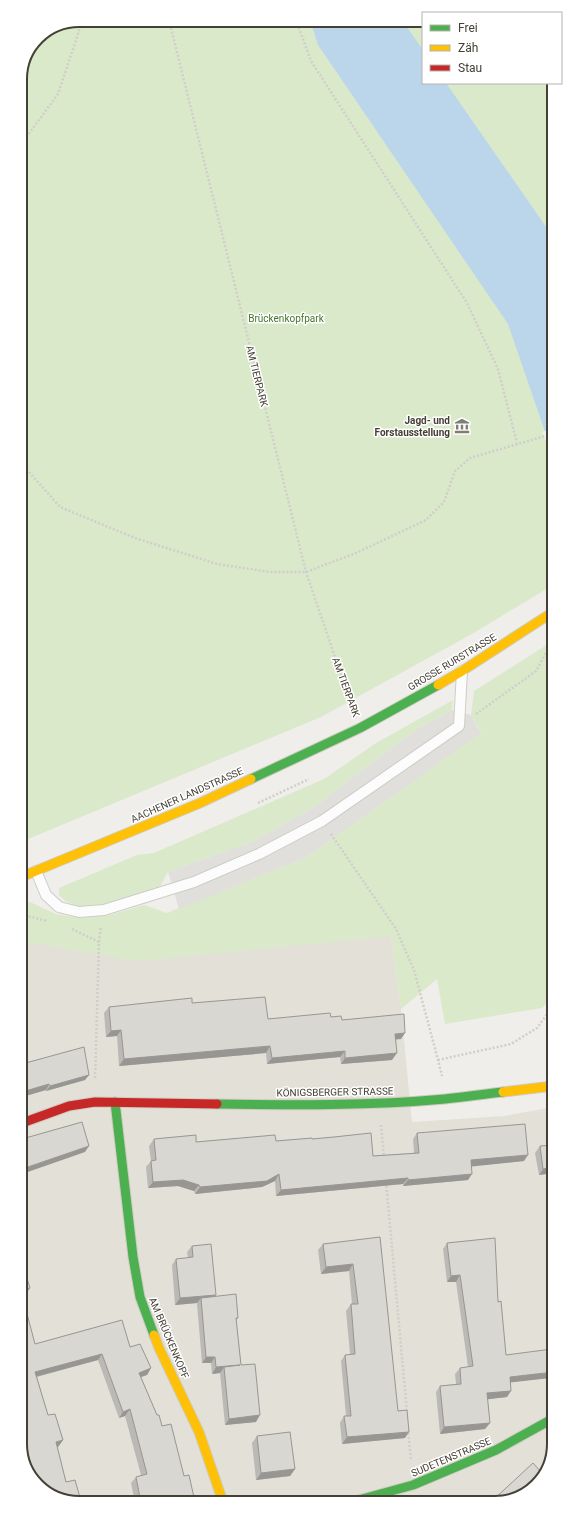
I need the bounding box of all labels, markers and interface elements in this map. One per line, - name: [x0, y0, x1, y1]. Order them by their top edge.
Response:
- legend: [422, 12, 562, 84]
- text: Frei: [458, 21, 478, 35]
- text: Zäh: [458, 41, 478, 55]
- text: Stau: [458, 61, 482, 75]
- park label: Brückenkopfpark: [248, 313, 325, 324]
- street label: AM TIERPARK: [244, 344, 270, 408]
- place label: Jagd- und Forstausstellung: [375, 415, 450, 438]
- museum icon: Jagd- und Forstausstellung: [453, 417, 471, 435]
- street label: GROSSE RURSTRASSE: [406, 631, 498, 693]
- street label: AM TIERPARK: [330, 656, 362, 719]
- street label: AACHENER LANDSTRASSE: [129, 765, 245, 825]
- street label: KÖNIGSBERGER STRASSE: [276, 1084, 394, 1099]
- street label: AM BRÜCKENKOPF: [147, 1295, 192, 1381]
- street label: SUDETENSTRASSE: [409, 1435, 493, 1479]

